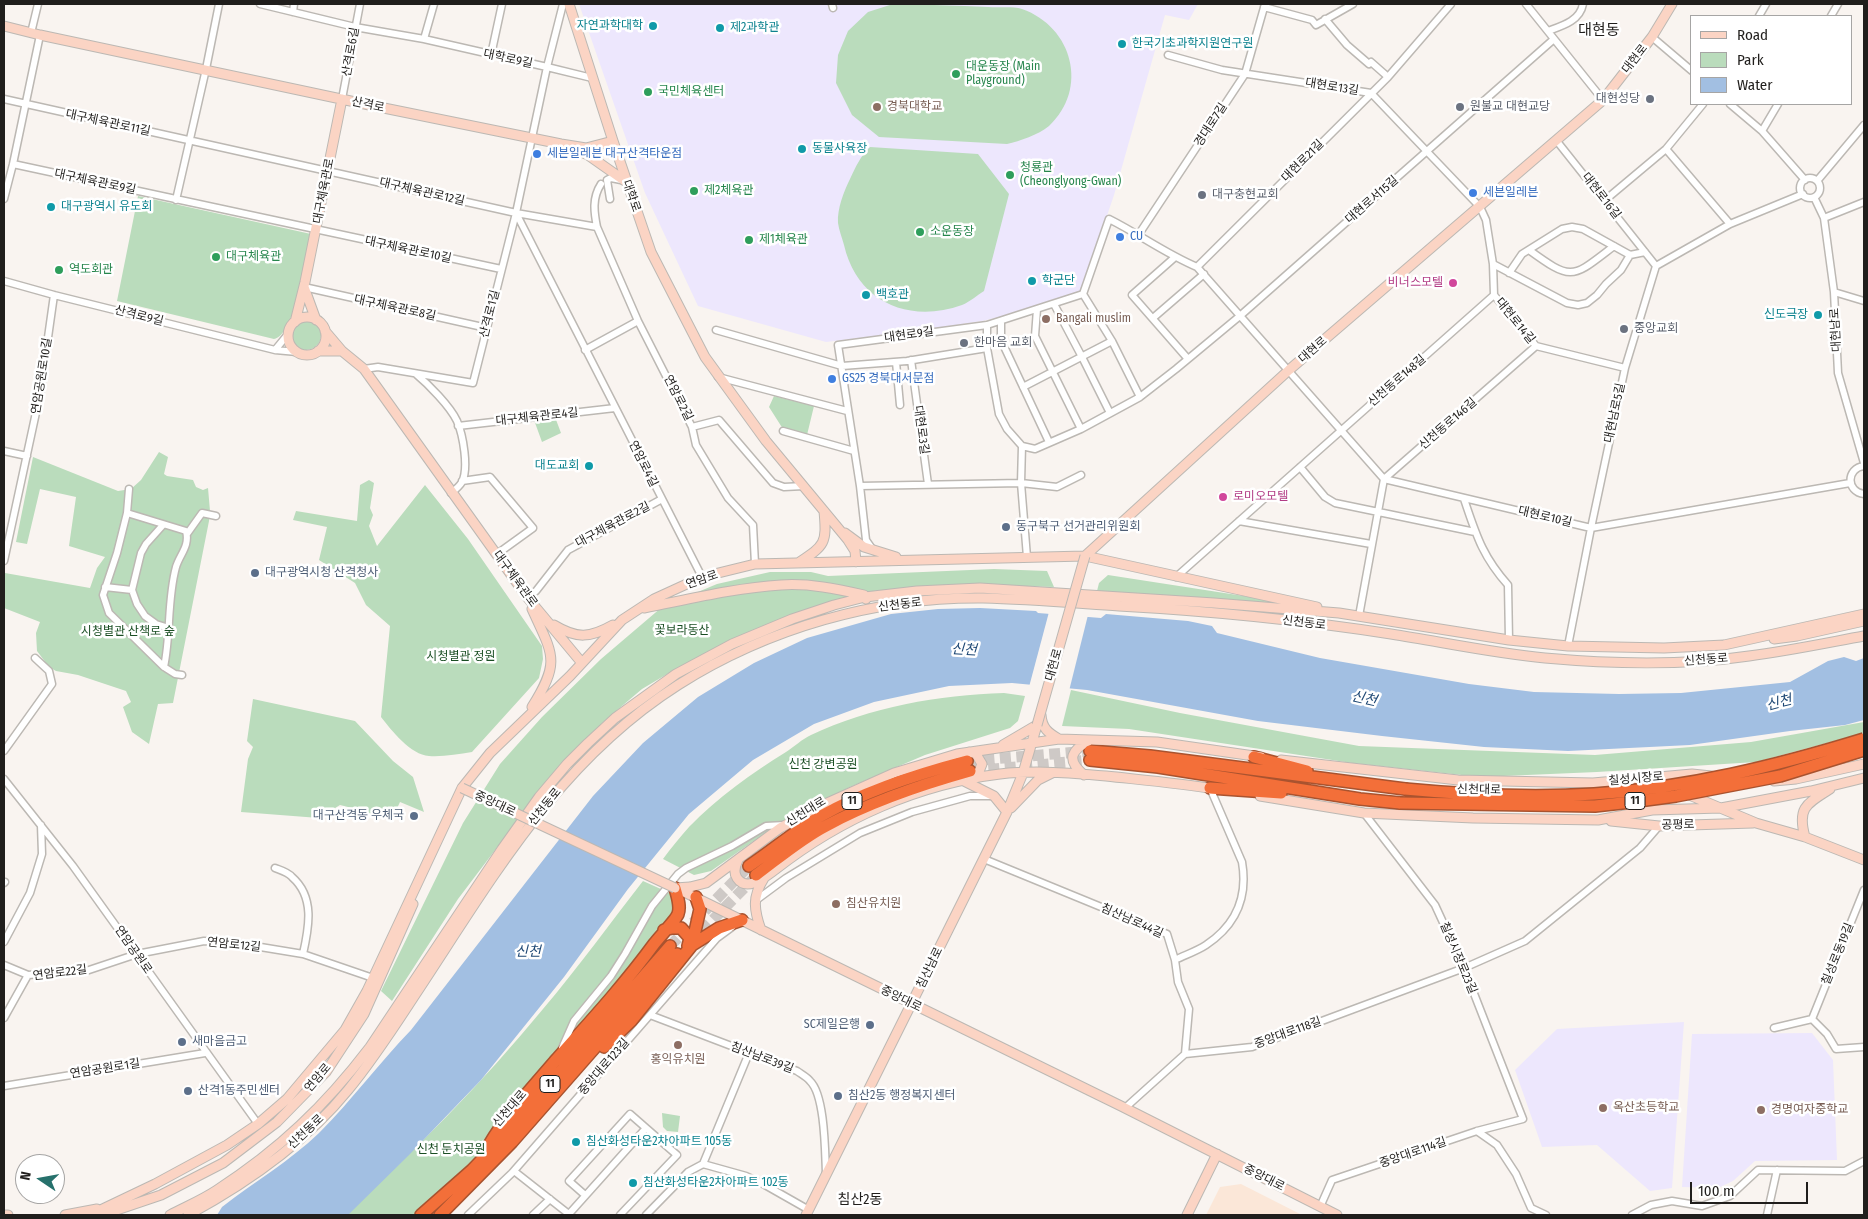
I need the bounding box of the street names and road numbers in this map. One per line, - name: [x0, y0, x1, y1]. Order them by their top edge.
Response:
- street label: 산격로6길: [340, 26, 362, 78]
- street label: 대현로: [1619, 42, 1651, 76]
- street label: 대학로9길: [482, 47, 534, 71]
- street label: 대현로13길: [1304, 76, 1360, 98]
- street label: 산격로: [350, 95, 386, 115]
- street label: 경대로7길: [1192, 101, 1230, 149]
- street label: 대구체육관로11길: [64, 107, 152, 139]
- street label: 대현로21길: [1279, 137, 1327, 185]
- street label: 대구체육관로: [311, 157, 337, 225]
- street label: 대구체육관로9길: [53, 166, 137, 198]
- street label: 대현로16길: [1578, 170, 1624, 222]
- street label: 대현로서15길: [1343, 173, 1401, 227]
- street label: 대구체육관로12길: [378, 175, 466, 209]
- street label: 대학로: [619, 178, 643, 214]
- street label: 대구체육관로10길: [363, 234, 453, 266]
- street label: 산격로1길: [477, 289, 503, 339]
- street label: 대구체육관로8길: [353, 292, 437, 324]
- street label: 대현로14길: [1492, 295, 1538, 347]
- street label: 산격로9길: [113, 303, 165, 329]
- street label: 대현남로: [1828, 308, 1844, 352]
- street label: 대현로9길: [883, 324, 935, 346]
- street label: 대현로: [1296, 334, 1330, 366]
- street label: 연암공원로10길: [29, 337, 55, 415]
- street label: 신천동로148길: [1365, 352, 1429, 410]
- street label: 연암로2길: [660, 373, 696, 423]
- street label: 대현남로5길: [1602, 382, 1628, 444]
- street label: 신천동로146길: [1416, 395, 1480, 453]
- street label: 대현로3길: [910, 404, 932, 456]
- street label: 대구체육관로4길: [495, 405, 579, 429]
- street label: 연암로4길: [625, 438, 661, 490]
- street label: 대구체육관로2길: [573, 499, 653, 551]
- street label: 대현로10길: [1517, 504, 1573, 530]
- street label: 대구체육관로: [490, 548, 540, 610]
- street label: 연암로: [684, 568, 720, 592]
- street label: 신천동로: [877, 595, 923, 615]
- street label: 신천동로: [1281, 613, 1327, 633]
- street label: 대현로: [1043, 647, 1065, 683]
- street label: 신천동로: [1683, 651, 1729, 669]
- street label: 칠성시장로: [1608, 769, 1664, 789]
- street label: 신천대로: [1457, 782, 1501, 798]
- street label: 신천동로: [526, 785, 564, 829]
- street label: 중앙대로: [472, 788, 518, 820]
- road number: 11: [842, 792, 862, 809]
- road number: 11: [1625, 792, 1645, 809]
- street label: 신천대로: [783, 794, 829, 830]
- street label: 공평로: [1661, 818, 1695, 832]
- street label: 침산남로44길: [1099, 901, 1165, 941]
- street label: 칠성시장로23길: [1436, 920, 1480, 996]
- street label: 칠성로동19길: [1819, 921, 1857, 987]
- street label: 연암공원로: [111, 923, 155, 977]
- street label: 연암로12길: [206, 935, 262, 955]
- street label: 침산남로: [914, 945, 946, 991]
- street label: 연암로22길: [32, 963, 88, 983]
- street label: 중앙대로: [878, 983, 924, 1015]
- street label: 중앙대로118길: [1252, 1014, 1324, 1052]
- street label: 중앙대로123길: [575, 1036, 633, 1098]
- street label: 침산남로39길: [728, 1039, 796, 1077]
- street label: 연암공원로1길: [69, 1056, 141, 1082]
- street label: 연암로: [302, 1061, 334, 1095]
- road number: 11: [540, 1076, 560, 1092]
- street label: 신천대로: [490, 1088, 530, 1130]
- street label: 신천동로: [285, 1112, 327, 1152]
- street label: 중앙대로114길: [1377, 1135, 1449, 1171]
- street label: 중앙대로: [1241, 1162, 1287, 1194]

